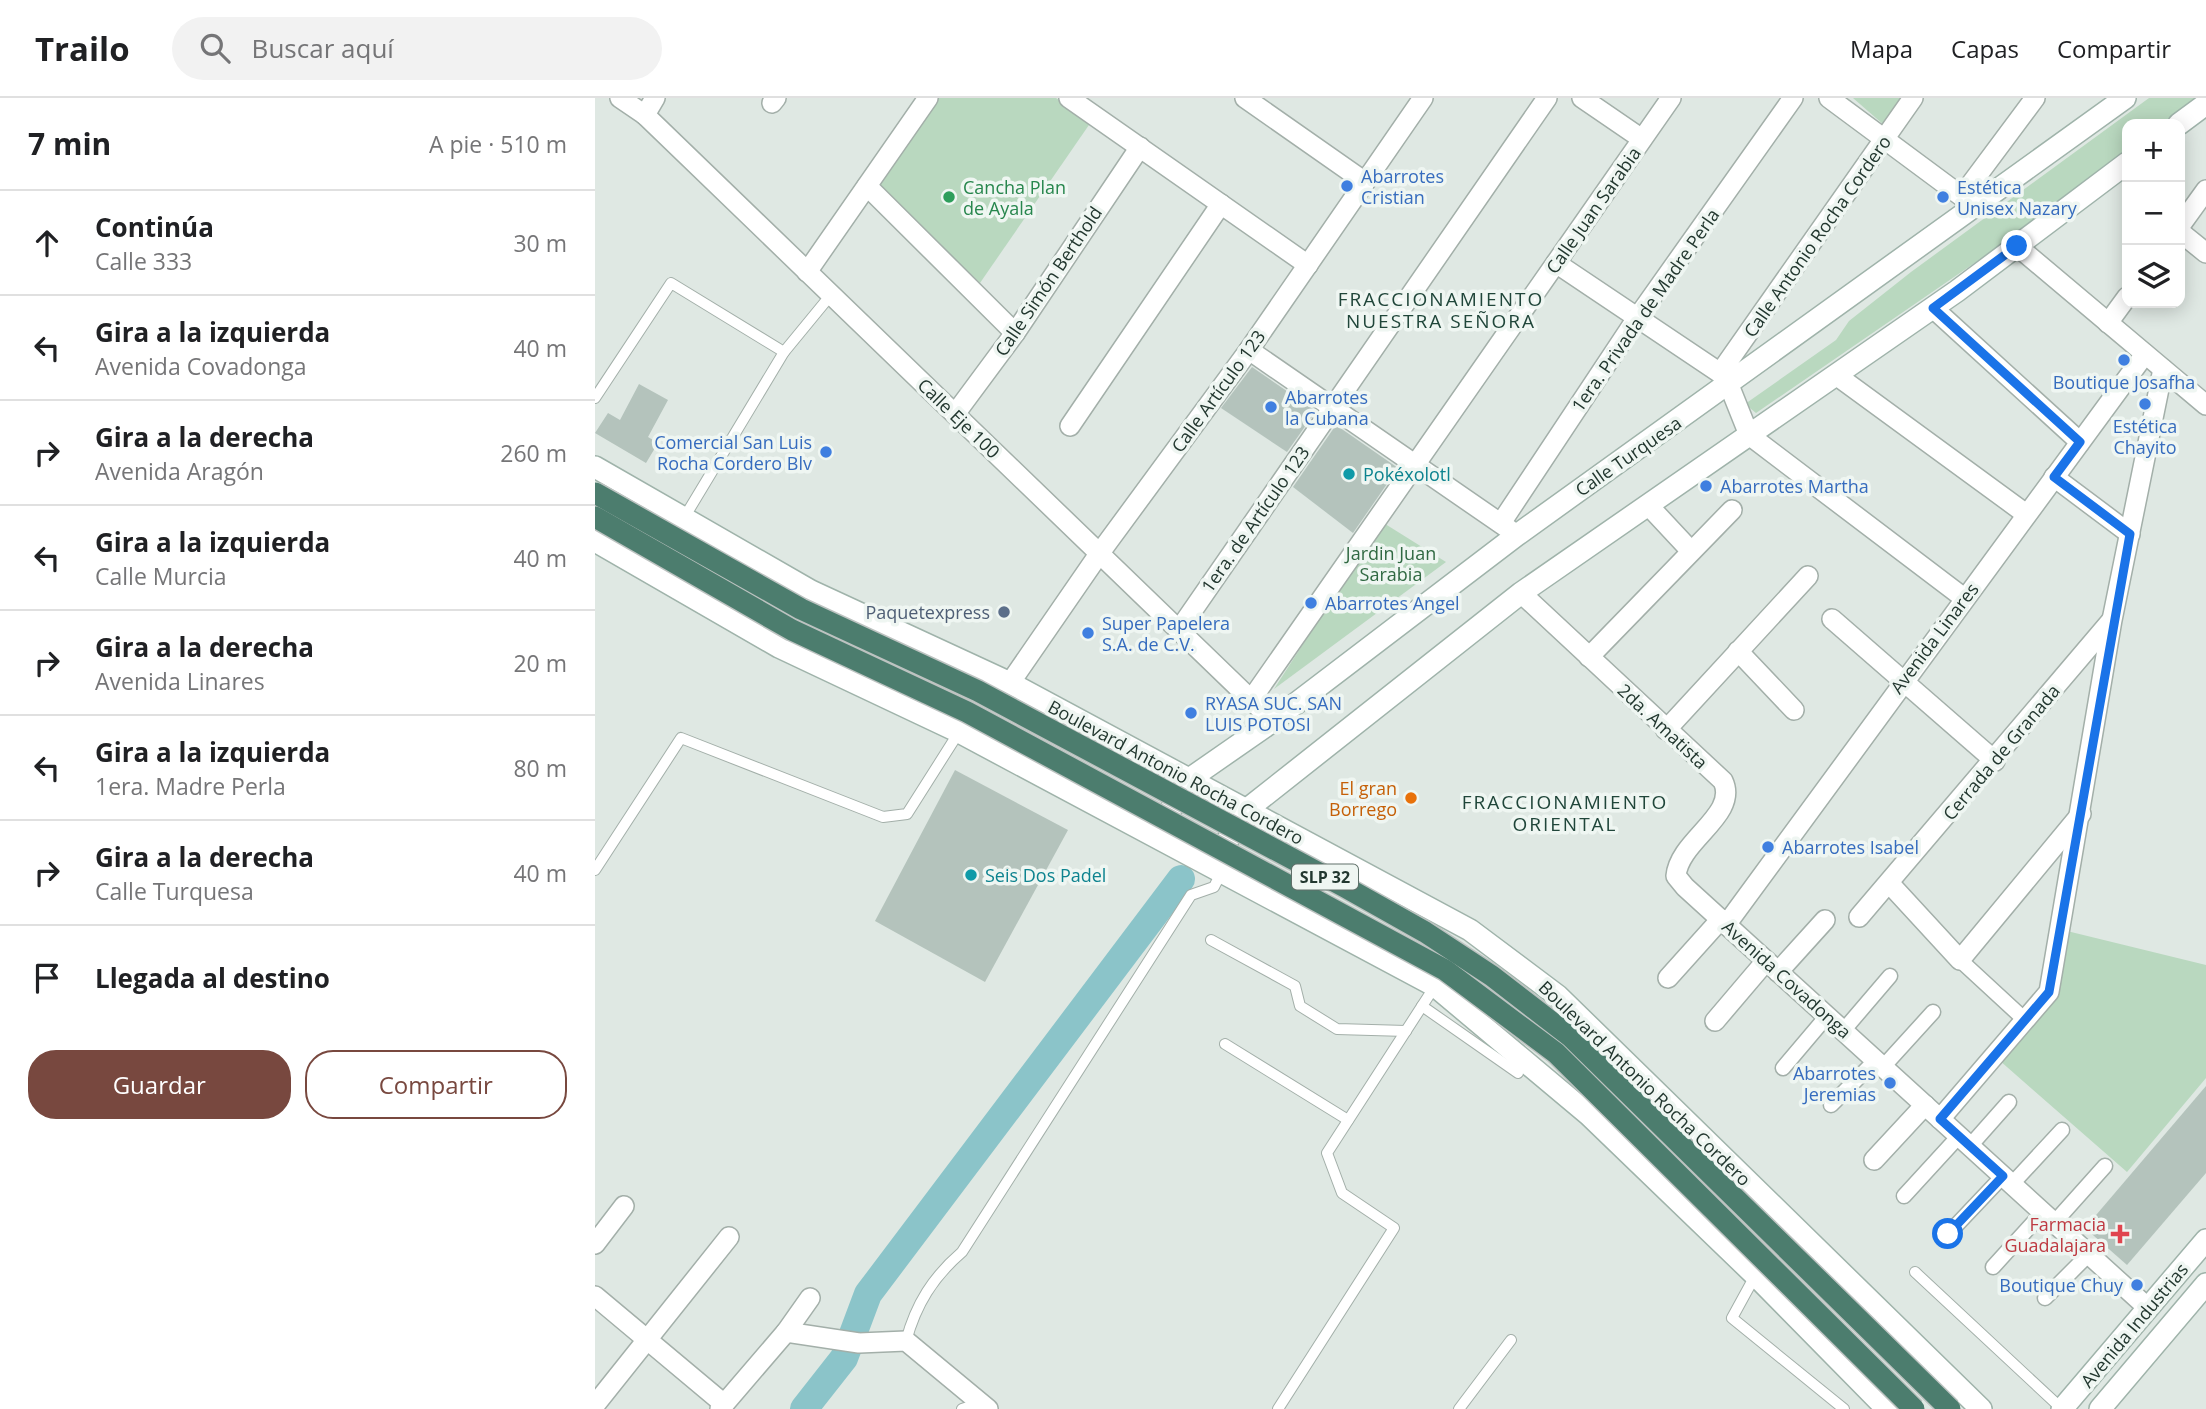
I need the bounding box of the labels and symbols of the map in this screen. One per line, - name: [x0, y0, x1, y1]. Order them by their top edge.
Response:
- street label: Calle Antonio Rocha Cordero: [1738, 130, 1896, 342]
- street label: Calle Juan Sarabia: [1540, 142, 1646, 278]
- place label: Abarrotes Cristian: [1361, 164, 1444, 209]
- place label: Cancha Plan de Ayala: [963, 175, 1066, 220]
- place label: Estética Unisex Nazary: [1957, 175, 2078, 220]
- marker: Abarrotes Cristian: [1339, 178, 1355, 194]
- marker: Cancha Plan de Ayala: [941, 189, 957, 205]
- marker: Estética Unisex Nazary: [1935, 189, 1951, 205]
- street label: Calle Simón Berthold: [989, 201, 1107, 361]
- street label: 1era. Privada de Madre Perla: [1566, 204, 1724, 416]
- route end: [2001, 230, 2032, 261]
- district label: FRACCIONAMIENTO NUESTRA SEÑORA: [1338, 286, 1544, 334]
- street label: Calle Artículo 123: [1166, 325, 1270, 457]
- marker: Boutique Josafha: [2116, 352, 2132, 368]
- place label: Boutique Josafha: [2053, 370, 2195, 394]
- street label: Calle Eje 100: [913, 373, 1005, 463]
- place label: Abarrotes la Cubana: [1285, 385, 1369, 430]
- marker: Estética Chayito: [2137, 396, 2153, 412]
- marker: Abarrotes la Cubana: [1263, 399, 1279, 415]
- street label: Calle Turquesa: [1570, 411, 1686, 501]
- place label: Estética Chayito: [2113, 414, 2177, 459]
- place label: Comercial San Luis Rocha Cordero Blv: [654, 430, 812, 475]
- street label: 1era. de Artículo 123: [1195, 441, 1315, 597]
- marker: Comercial San Luis Rocha Cordero Blv: [818, 444, 834, 460]
- place label: Pokéxolotl: [1363, 462, 1451, 486]
- marker: Pokéxolotl: [1341, 466, 1357, 482]
- place label: Abarrotes Martha: [1720, 474, 1869, 498]
- marker: Abarrotes Martha: [1698, 478, 1714, 494]
- park label: Jardin Juan Sarabia: [1344, 541, 1436, 586]
- street label: Avenida Linares: [1884, 578, 1984, 698]
- place label: Abarrotes Angel: [1325, 591, 1460, 615]
- marker: Abarrotes Angel: [1303, 595, 1319, 611]
- place label: Paquetexpress: [865, 600, 990, 624]
- marker: Paquetexpress: [996, 604, 1012, 620]
- place label: Super Papelera S.A. de C.V.: [1102, 611, 1230, 656]
- marker: Super Papelera S.A. de C.V.: [1080, 625, 1096, 641]
- street label: 2da. Amatista: [1613, 678, 1713, 774]
- street label: Cerrada de Granada: [1937, 679, 2065, 825]
- place label: RYASA SUC. SAN LUIS POTOSI: [1205, 691, 1342, 736]
- street label: Boulevard Antonio Rocha Cordero: [1044, 694, 1308, 850]
- marker: RYASA SUC. SAN LUIS POTOSI: [1183, 705, 1199, 721]
- place label: El gran Borrego: [1329, 776, 1397, 821]
- district label: FRACCIONAMIENTO ORIENTAL: [1462, 789, 1668, 837]
- marker: El gran Borrego: [1403, 790, 1419, 806]
- place label: Abarrotes Isabel: [1782, 835, 1919, 859]
- marker: Abarrotes Isabel: [1760, 839, 1776, 855]
- place label: Seis Dos Padel: [985, 863, 1106, 887]
- road number: SLP 32: [1292, 864, 1358, 890]
- marker: Seis Dos Padel: [963, 867, 979, 883]
- street label: Avenida Covadonga: [1717, 915, 1857, 1043]
- street label: Boulevard Antonio Rocha Cordero: [1534, 975, 1756, 1191]
- place label: Abarrotes Jeremias: [1793, 1061, 1876, 1106]
- marker: Abarrotes Jeremias: [1882, 1075, 1898, 1091]
- place label: Farmacia Guadalajara: [2004, 1212, 2106, 1257]
- route start: [1932, 1218, 1963, 1249]
- marker: Farmacia Guadalajara: [2112, 1226, 2128, 1242]
- street label: Avenida Industrias: [2075, 1258, 2193, 1392]
- place label: Boutique Chuy: [1999, 1273, 2124, 1297]
- marker: Boutique Chuy: [2129, 1277, 2145, 1293]

